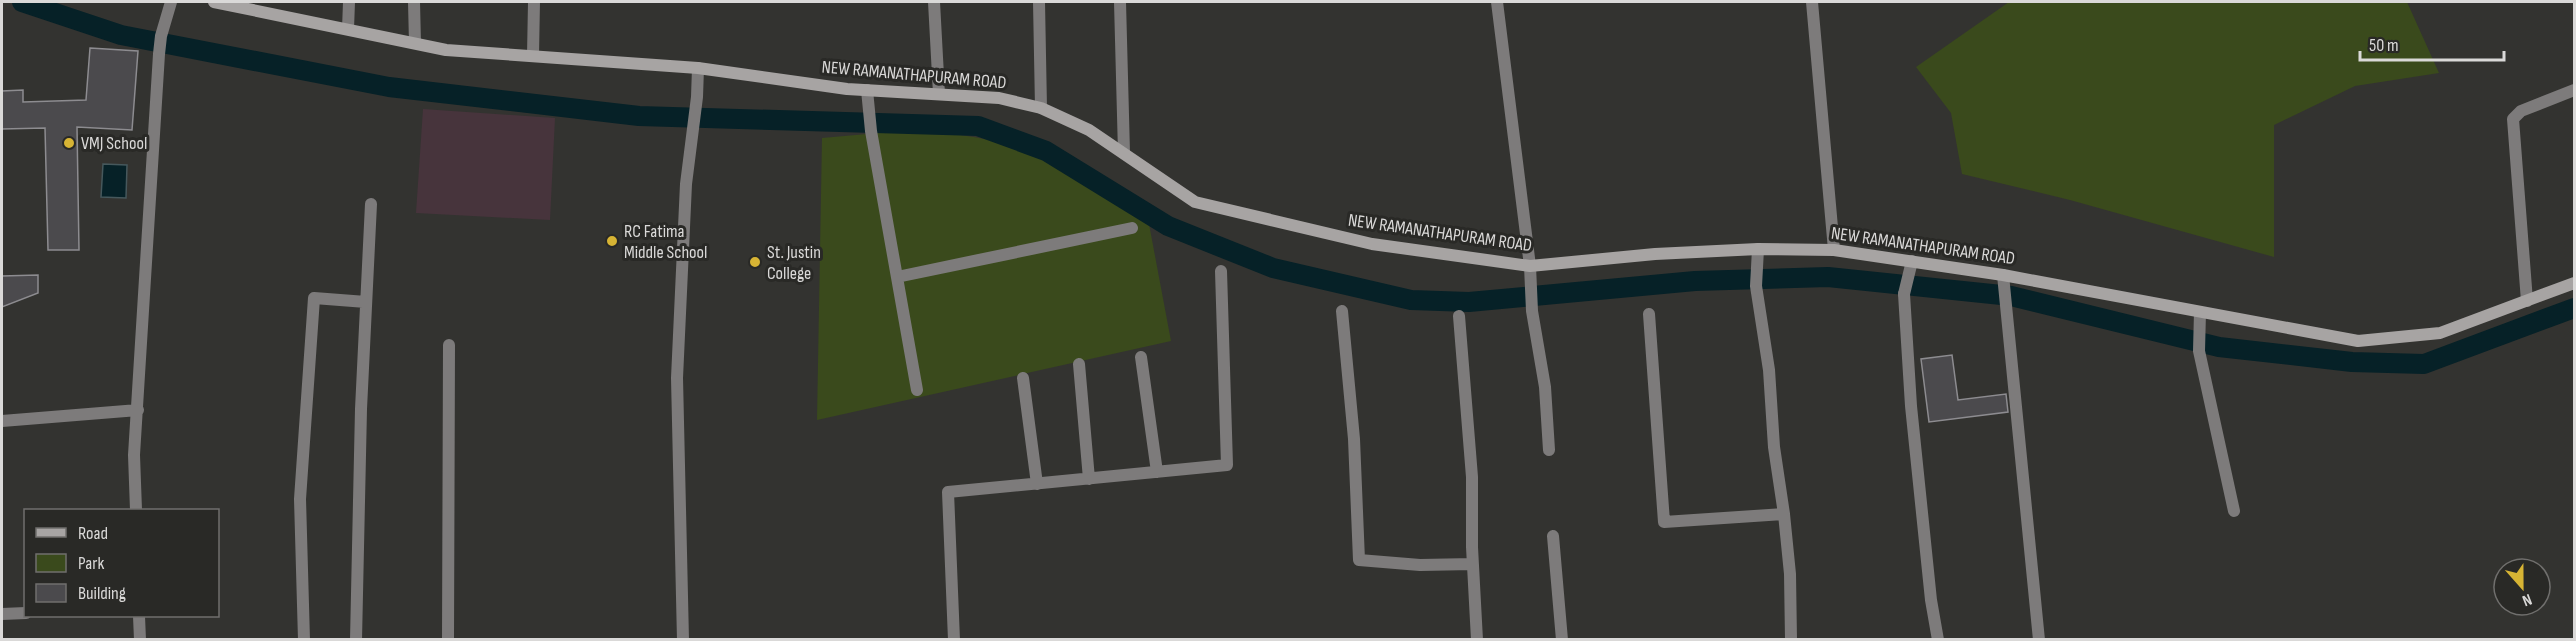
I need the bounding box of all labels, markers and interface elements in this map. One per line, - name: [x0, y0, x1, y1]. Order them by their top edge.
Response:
- scale bar: [2360, 24, 2504, 62]
- text: 50 m: [2369, 35, 2399, 56]
- street label: NEW RAMANATHAPURAM ROAD: [821, 56, 1007, 94]
- place label: VMJ School: [81, 133, 147, 154]
- marker: VMJ School: [62, 136, 76, 150]
- street label: NEW RAMANATHAPURAM ROAD: [1347, 210, 1533, 256]
- place label: RC Fatima Middle School: [624, 221, 707, 263]
- street label: NEW RAMANATHAPURAM ROAD: [1830, 223, 2016, 269]
- marker: RC Fatima Middle School: [605, 234, 619, 248]
- place label: St. Justin College: [767, 242, 821, 284]
- marker: St. Justin College: [748, 255, 762, 269]
- legend: [24, 509, 219, 617]
- text: Road: [78, 523, 108, 544]
- text: Park: [78, 553, 104, 574]
- north arrow: [2492, 557, 2552, 617]
- text: Building: [78, 583, 126, 604]
- text: N: [2519, 589, 2534, 610]

